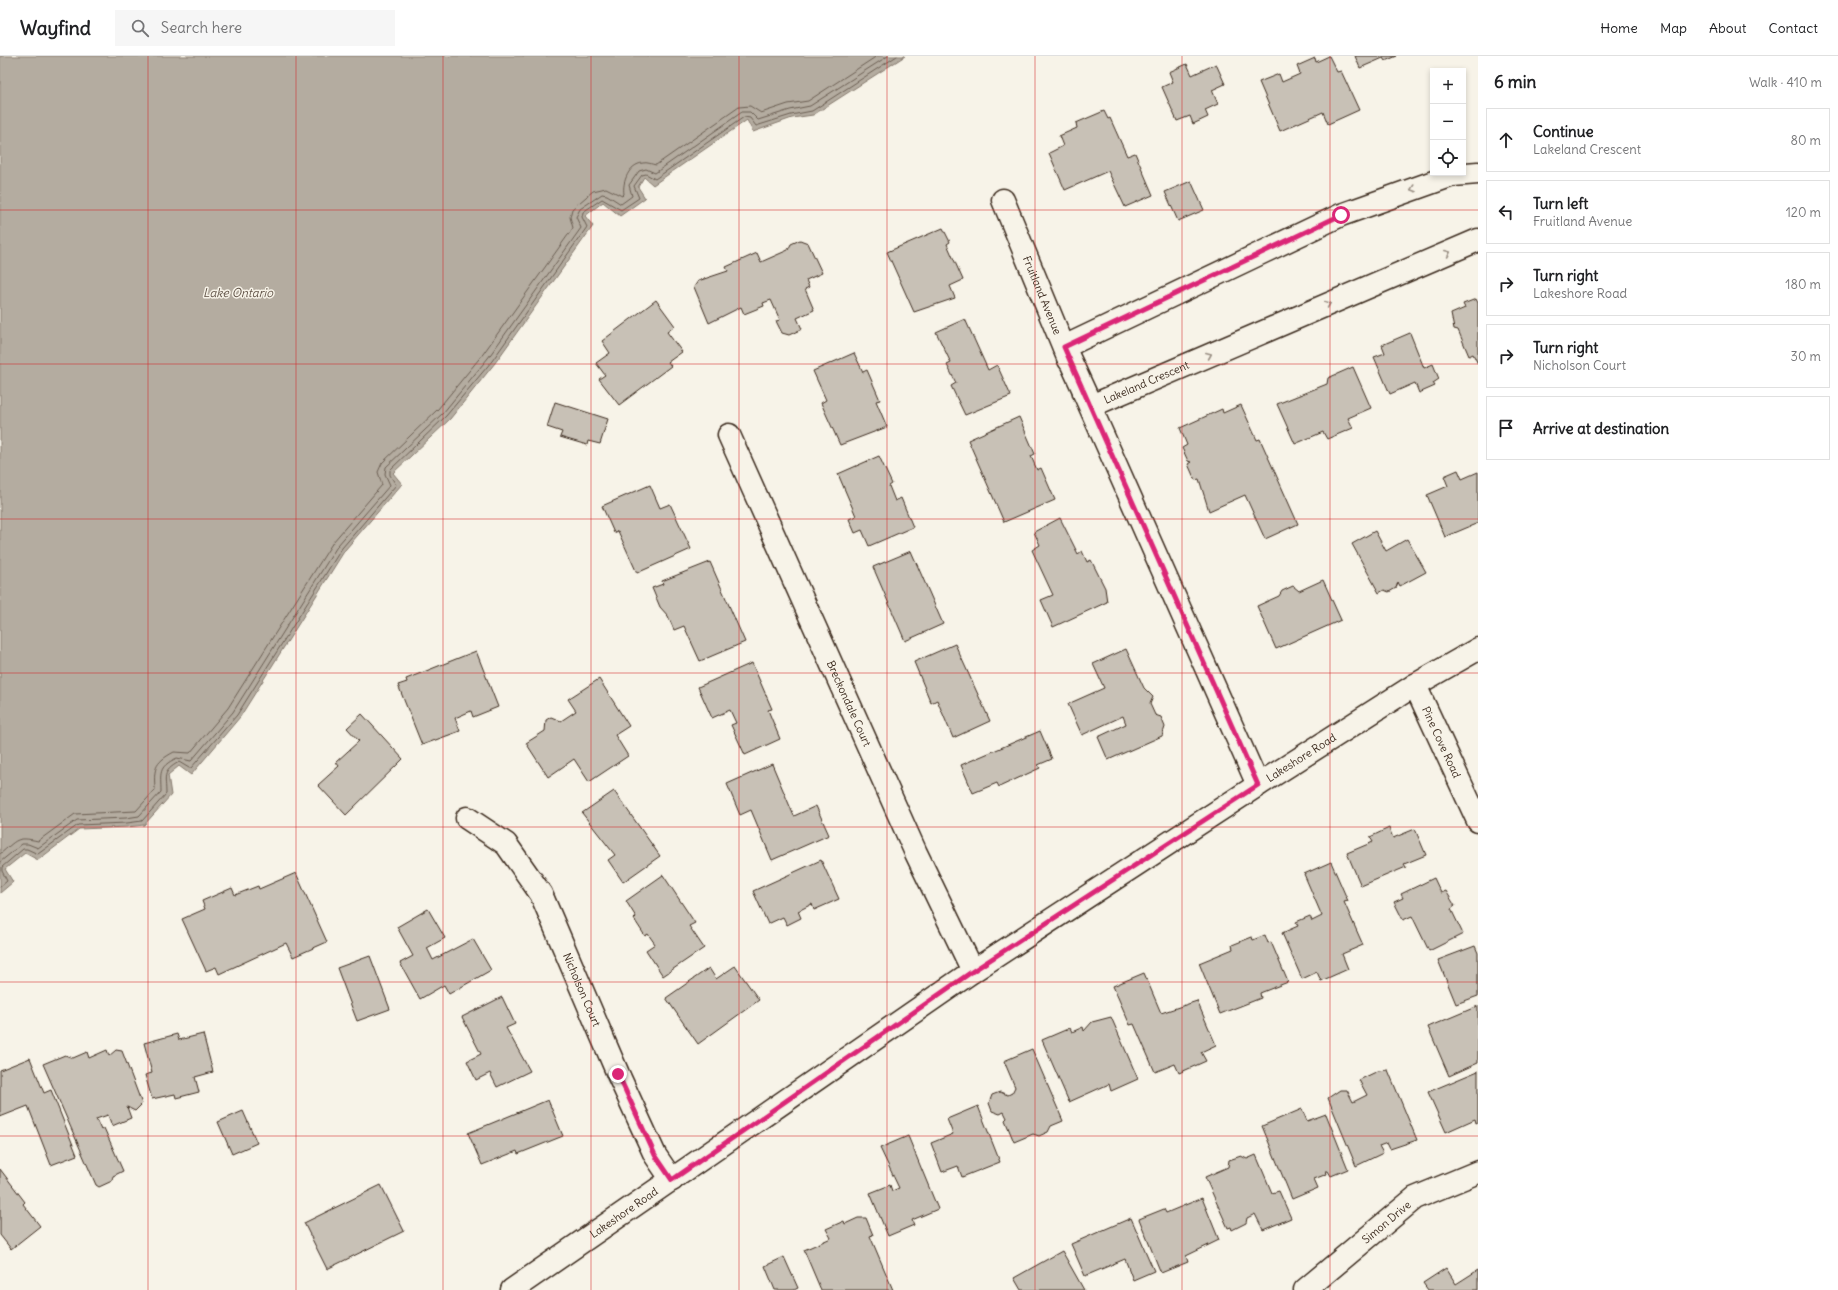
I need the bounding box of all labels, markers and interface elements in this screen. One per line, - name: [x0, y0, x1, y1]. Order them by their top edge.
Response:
- search box: [115, 10, 395, 46]
- text: Wayfind: [20, 16, 91, 40]
- icon: search: [129, 17, 151, 39]
- text: Search here: [161, 18, 242, 37]
- text: Home: [1600, 19, 1638, 37]
- text: Map: [1660, 19, 1687, 37]
- text: About: [1709, 19, 1747, 37]
- text: Contact: [1769, 19, 1818, 37]
- map controls: [1430, 68, 1466, 176]
- button: +: [1430, 68, 1466, 104]
- text: 6 min: [1494, 71, 1536, 93]
- text: Walk · 410 m: [1749, 74, 1822, 91]
- button: −: [1430, 104, 1466, 140]
- text: Continue: [1533, 122, 1594, 141]
- icon: ahead: [1495, 129, 1517, 151]
- text: 80 m: [1790, 132, 1821, 149]
- button: locate: [1430, 140, 1466, 176]
- text: Lakeland Crescent: [1533, 141, 1641, 158]
- one-way arrow: [1410, 184, 1417, 193]
- text: Turn left: [1533, 194, 1588, 213]
- icon: left: [1495, 201, 1517, 223]
- text: 120 m: [1786, 204, 1821, 221]
- route start: [1332, 206, 1350, 224]
- text: Fruitland Avenue: [1533, 213, 1632, 230]
- one-way arrow: [1443, 250, 1451, 258]
- street label: Fruitland Avenue: [1020, 254, 1065, 337]
- text: Turn right: [1533, 266, 1598, 285]
- icon: right: [1495, 273, 1517, 295]
- text: 180 m: [1785, 276, 1821, 293]
- water label: Lake Ontario: [203, 285, 274, 300]
- text: Lakeshore Road: [1533, 285, 1627, 302]
- one-way arrow: [1324, 301, 1332, 309]
- text: Turn right: [1533, 338, 1598, 357]
- icon: right: [1495, 345, 1517, 367]
- text: 30 m: [1791, 348, 1821, 365]
- one-way arrow: [1205, 352, 1212, 360]
- text: Nicholson Court: [1533, 357, 1626, 374]
- street label: Lakeland Crescent: [1102, 358, 1191, 407]
- icon: arrive: [1495, 417, 1517, 439]
- text: Arrive at destination: [1533, 419, 1669, 438]
- street label: Breckondale Court: [824, 658, 875, 749]
- street label: Pine Cove Road: [1419, 704, 1464, 781]
- street label: Lakeshore Road: [1264, 730, 1339, 785]
- street label: Nicholson Court: [560, 951, 604, 1029]
- route end: [609, 1065, 627, 1083]
- street label: Lakeshore Road: [587, 1184, 661, 1241]
- street label: Simon Drive: [1359, 1197, 1414, 1246]

